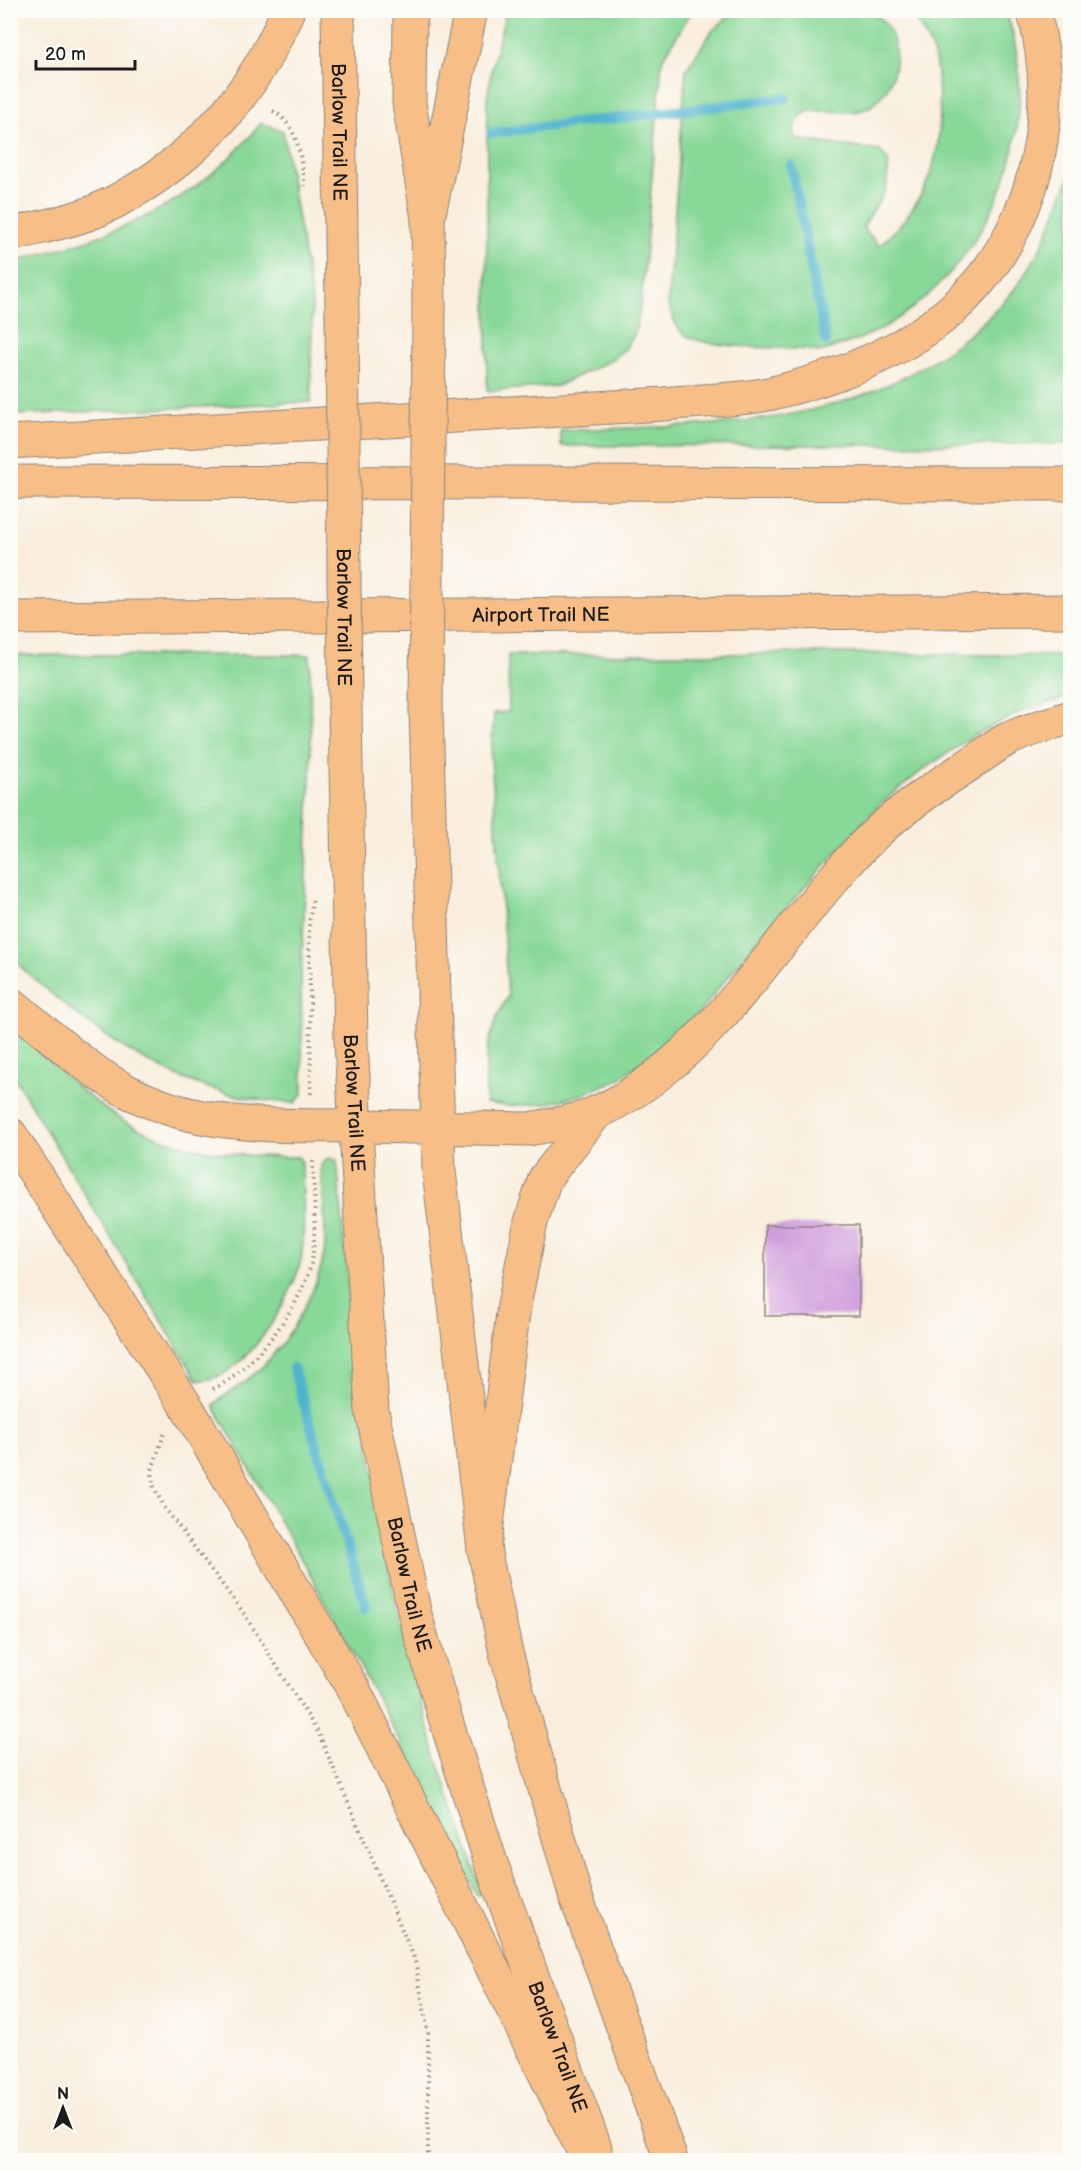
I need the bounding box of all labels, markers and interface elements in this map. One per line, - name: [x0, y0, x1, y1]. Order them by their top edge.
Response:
- scale bar: [36, 33, 135, 71]
- text: 20 m: [45, 44, 86, 65]
- street label: Barlow Trail NE: [326, 63, 352, 201]
- street label: Barlow Trail NE: [331, 548, 356, 686]
- street label: Airport Trail NE: [472, 603, 610, 628]
- street label: Barlow Trail NE: [338, 1034, 369, 1173]
- street label: Barlow Trail NE: [382, 1515, 436, 1655]
- street label: Barlow Trail NE: [522, 1978, 592, 2116]
- north arrow: [33, 2078, 93, 2138]
- text: N: [57, 2085, 69, 2104]

